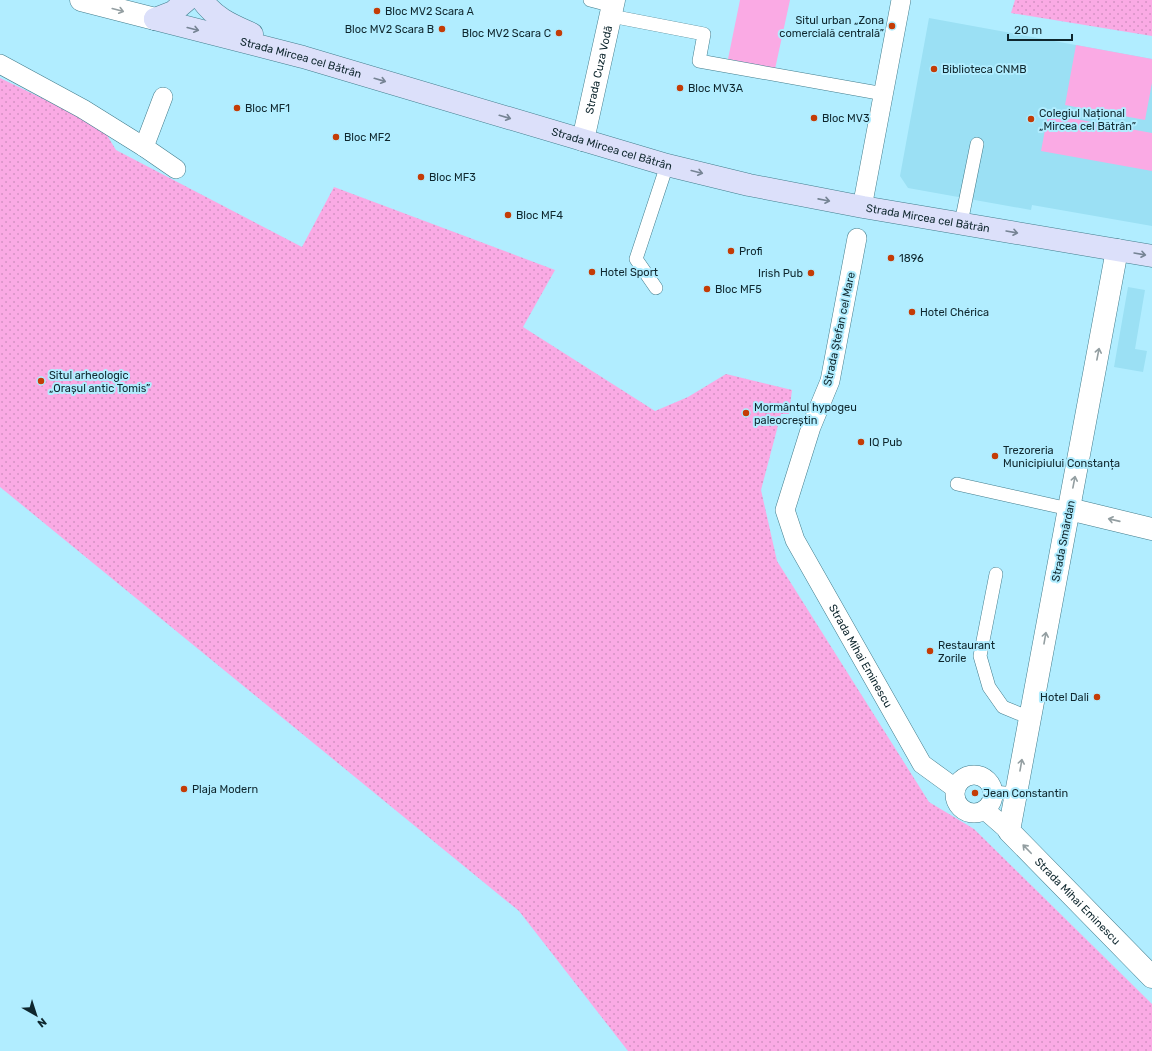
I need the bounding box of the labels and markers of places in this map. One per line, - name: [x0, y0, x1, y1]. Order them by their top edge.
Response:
- place label: Bloc MV2 Scara A: [385, 5, 475, 18]
- marker: Bloc MV2 Scara A: [372, 6, 382, 16]
- place label: Situl urban „Zona comercială centrală”: [779, 14, 884, 40]
- marker: Situl urban „Zona comercială centrală”: [887, 21, 897, 31]
- place label: Bloc MV2 Scara B: [345, 23, 434, 36]
- marker: Bloc MV2 Scara B: [437, 24, 447, 34]
- place label: Bloc MV2 Scara C: [462, 27, 551, 40]
- marker: Bloc MV2 Scara C: [554, 28, 564, 38]
- place label: Biblioteca CNMB: [942, 63, 1027, 76]
- marker: Biblioteca CNMB: [929, 64, 939, 74]
- place label: Bloc MV3A: [688, 82, 744, 95]
- marker: Bloc MV3A: [675, 83, 685, 93]
- place label: Bloc MF1: [245, 102, 290, 115]
- marker: Bloc MF1: [232, 103, 242, 113]
- place label: Colegiul Național „Mircea cel Bătrân”: [1039, 107, 1136, 133]
- place label: Bloc MV3: [822, 112, 870, 125]
- marker: Bloc MV3: [809, 113, 819, 123]
- marker: Colegiul Național „Mircea cel Bătrân”: [1026, 114, 1036, 124]
- place label: Bloc MF2: [344, 131, 391, 144]
- marker: Bloc MF2: [331, 132, 341, 142]
- place label: Bloc MF3: [429, 171, 476, 184]
- marker: Bloc MF3: [416, 172, 426, 182]
- place label: Bloc MF4: [516, 209, 563, 222]
- marker: Bloc MF4: [503, 210, 513, 220]
- place label: Profi: [739, 245, 762, 258]
- marker: Profi: [726, 246, 736, 256]
- place label: 1896: [899, 252, 924, 265]
- marker: 1896: [886, 253, 896, 263]
- place label: Hotel Sport: [600, 266, 659, 279]
- marker: Hotel Sport: [587, 267, 597, 277]
- place label: Irish Pub: [758, 267, 803, 280]
- marker: Irish Pub: [806, 268, 816, 278]
- place label: Bloc MF5: [715, 283, 762, 296]
- marker: Bloc MF5: [702, 284, 712, 294]
- place label: Hotel Chérica: [920, 306, 989, 319]
- marker: Hotel Chérica: [907, 307, 917, 317]
- place label: Situl arheologic „Orașul antic Tomis”: [49, 369, 150, 395]
- marker: Situl arheologic „Orașul antic Tomis”: [36, 376, 46, 386]
- place label: Mormântul hypogeu paleocreștin: [754, 401, 857, 427]
- marker: Mormântul hypogeu paleocreștin: [741, 408, 751, 418]
- place label: IQ Pub: [869, 436, 902, 449]
- marker: IQ Pub: [856, 437, 866, 447]
- place label: Trezoreria Municipiului Constanța: [1003, 444, 1120, 470]
- marker: Trezoreria Municipiului Constanța: [990, 451, 1000, 461]
- place label: Restaurant Zorile: [938, 639, 996, 665]
- marker: Restaurant Zorile: [925, 646, 935, 656]
- place label: Hotel Dali: [1040, 691, 1089, 704]
- marker: Hotel Dali: [1092, 692, 1102, 702]
- place label: Plaja Modern: [192, 783, 258, 796]
- marker: Plaja Modern: [179, 784, 189, 794]
- place label: Jean Constantin: [983, 787, 1068, 800]
- marker: Jean Constantin: [970, 788, 980, 798]

